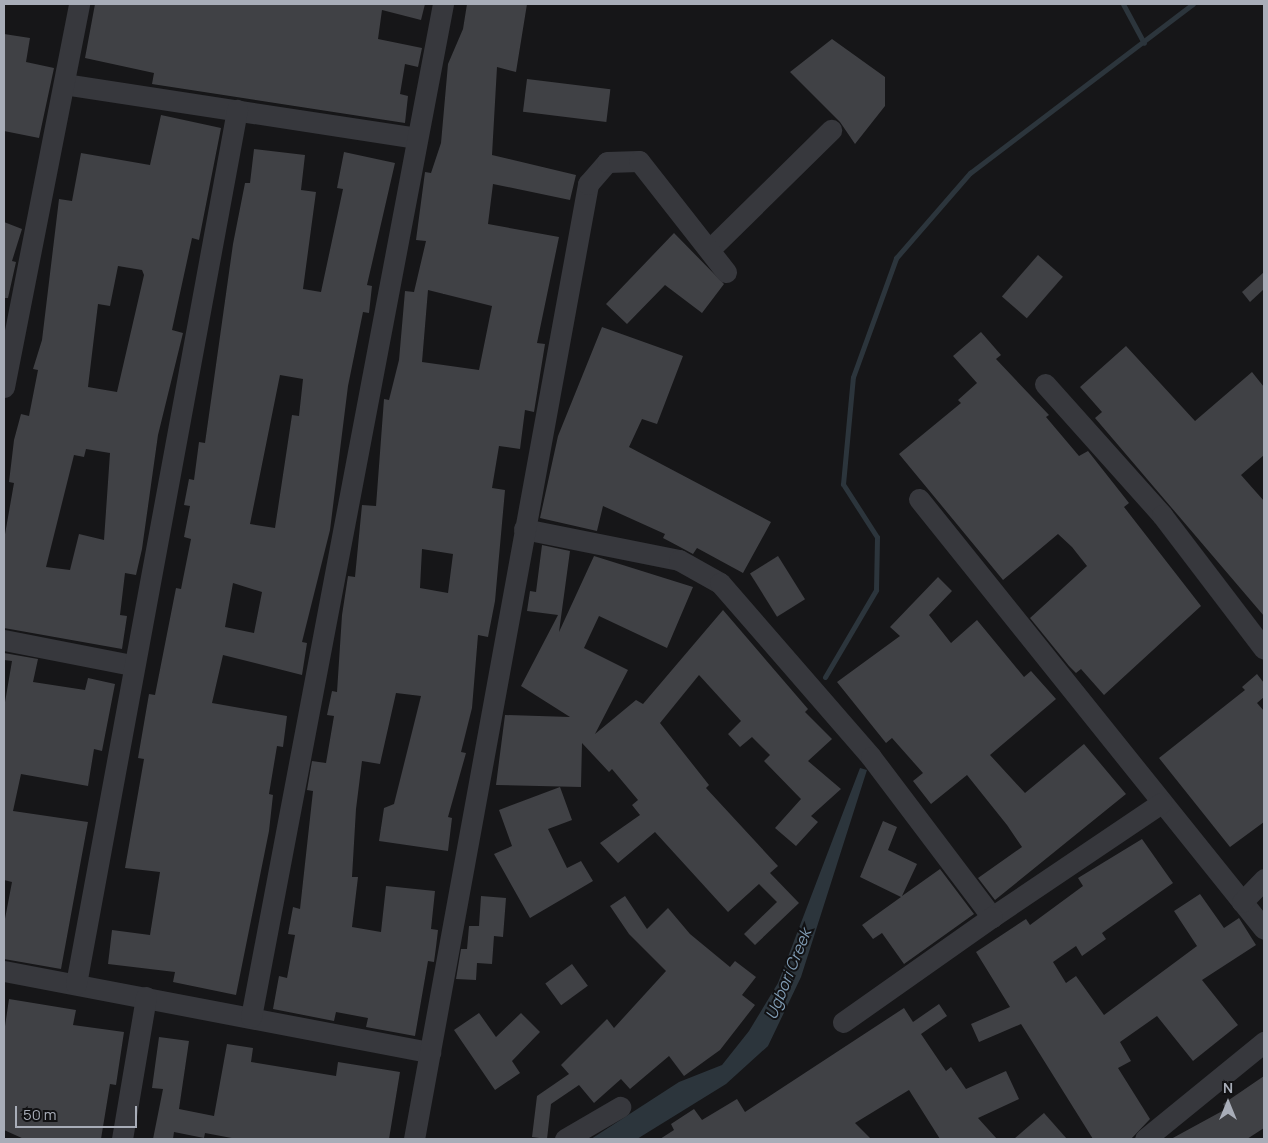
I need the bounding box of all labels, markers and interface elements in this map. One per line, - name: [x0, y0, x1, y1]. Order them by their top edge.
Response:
- water label: Ugbori Creek: [761, 926, 815, 1022]
- north arrow: [1203, 1078, 1253, 1128]
- text: N: [1223, 1078, 1233, 1097]
- scale bar: [18, 1096, 140, 1128]
- text: 50 m: [23, 1104, 57, 1125]

